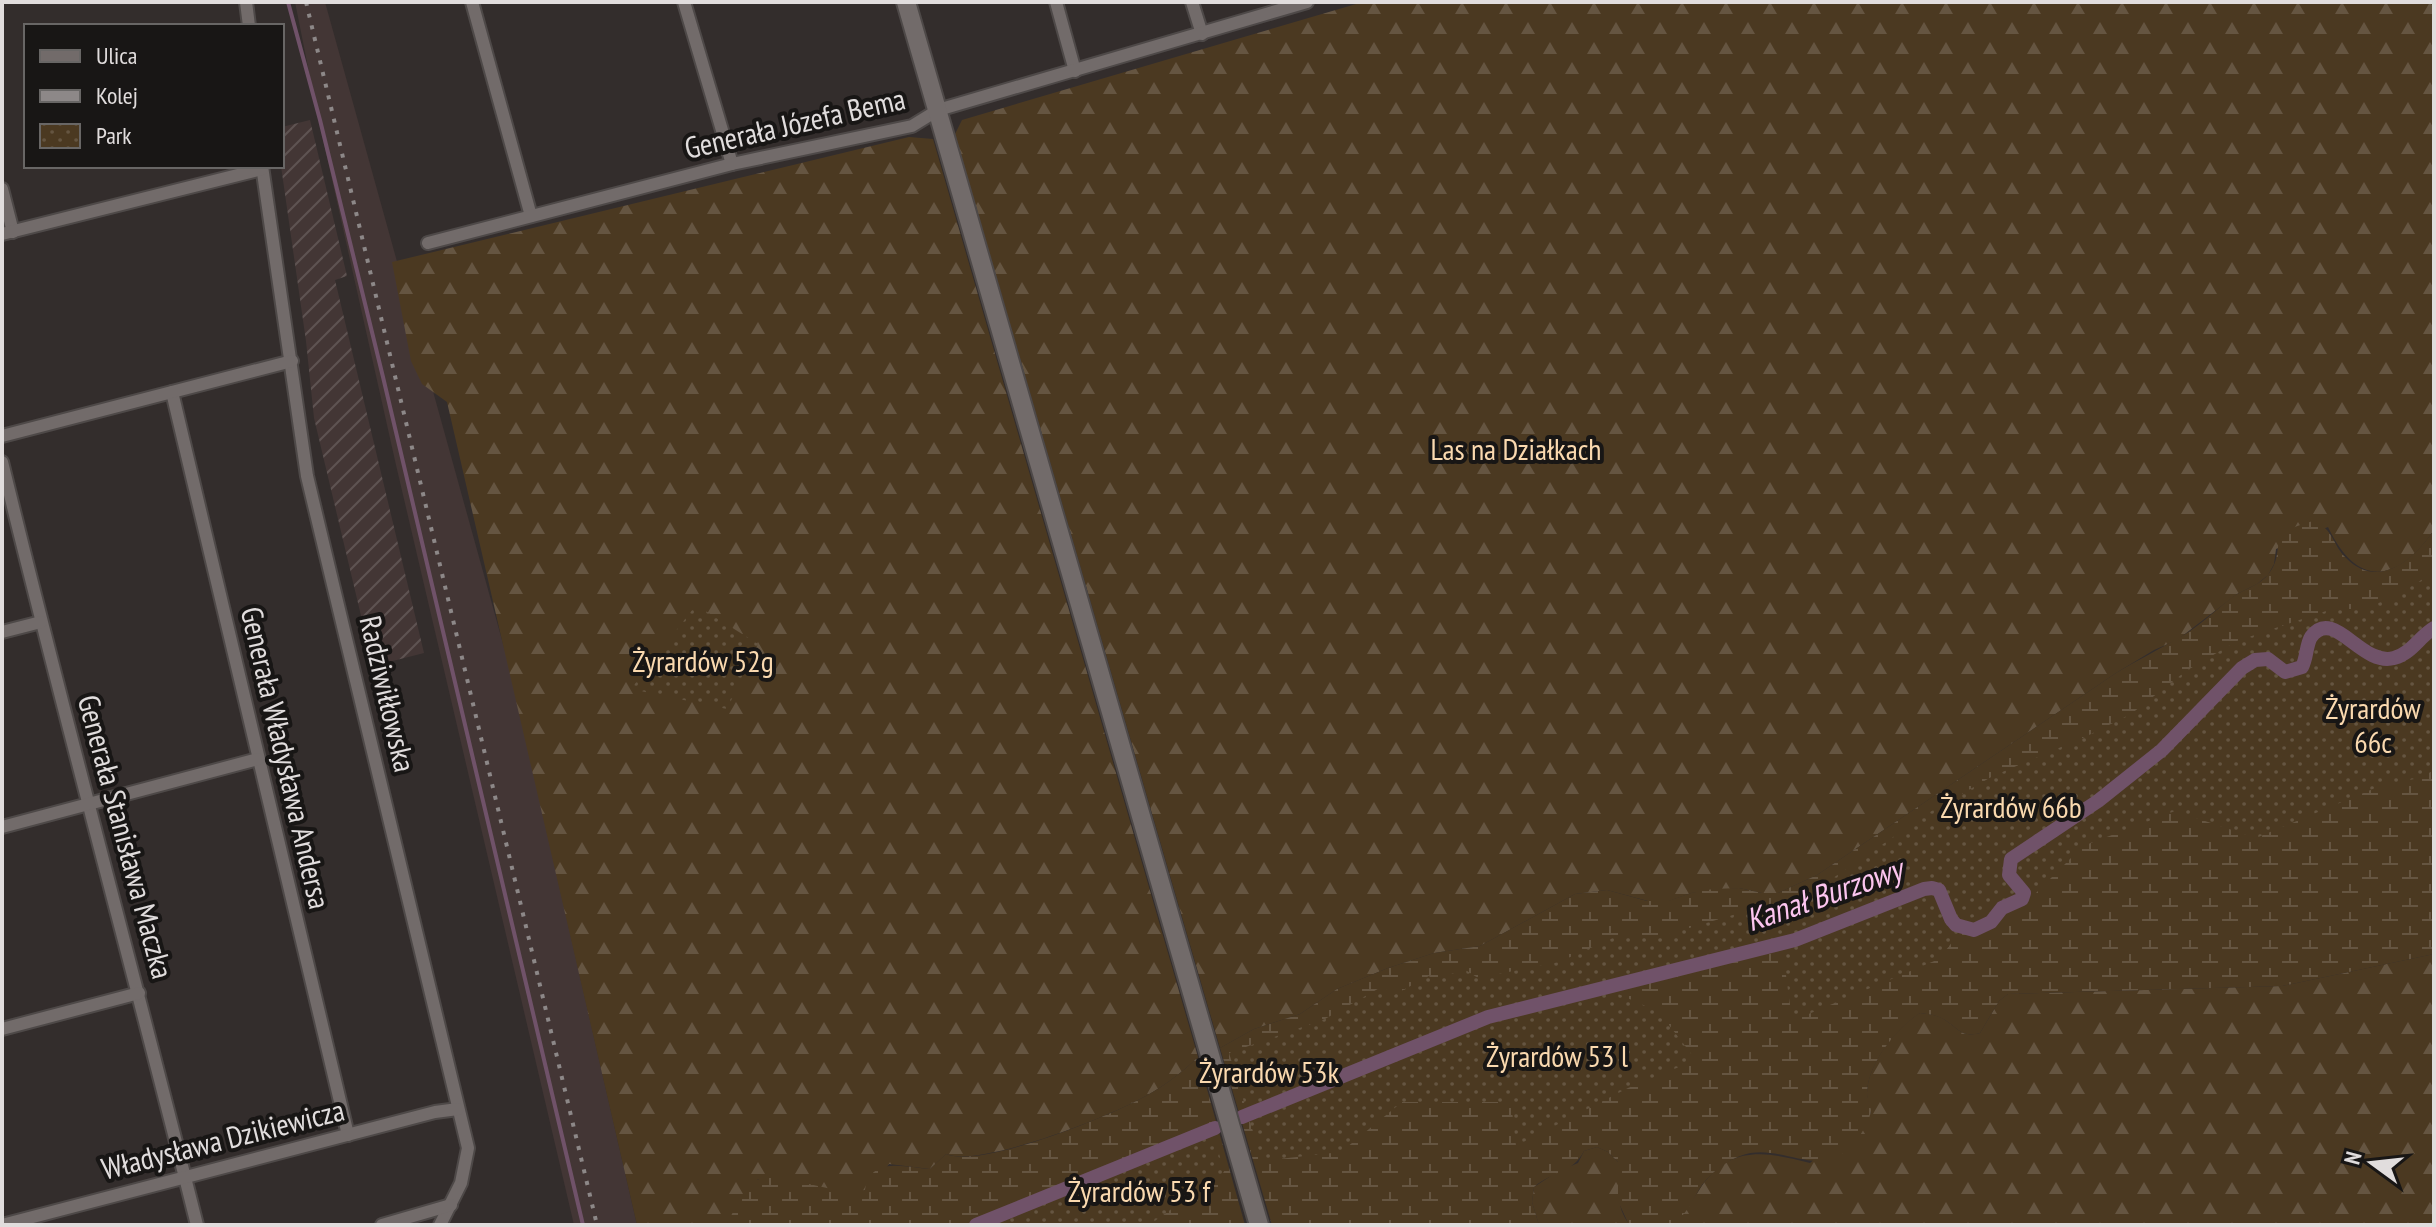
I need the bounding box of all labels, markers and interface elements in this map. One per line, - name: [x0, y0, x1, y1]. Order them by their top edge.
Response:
- legend: [24, 24, 284, 168]
- text: Ulica: [96, 40, 137, 71]
- street label: Generała Józefa Bema: [681, 78, 909, 167]
- text: Kolej: [96, 80, 138, 111]
- text: Park: [96, 120, 132, 151]
- park label: Las na Działkach: [1430, 429, 1602, 468]
- street label: Generała Władysława Andersa: [233, 603, 340, 912]
- street label: Radziwiłłowska: [352, 612, 425, 776]
- park label: Żyrardów 52g: [632, 641, 774, 680]
- park label: Żyrardów 66c: [2325, 688, 2421, 761]
- street label: Generała Stanisława Maczka: [70, 690, 183, 983]
- park label: Żyrardów 66b: [1940, 787, 2082, 826]
- water label: Kanał Burzowy: [1740, 846, 1911, 940]
- park label: Żyrardów 53 l: [1486, 1036, 1628, 1075]
- park label: Żyrardów 53k: [1199, 1052, 1339, 1091]
- street label: Władysława Dzikiewicza: [97, 1090, 348, 1188]
- north arrow: [2332, 1123, 2412, 1203]
- text: N: [2338, 1148, 2368, 1167]
- park label: Żyrardów 53 f: [1068, 1171, 1212, 1210]

